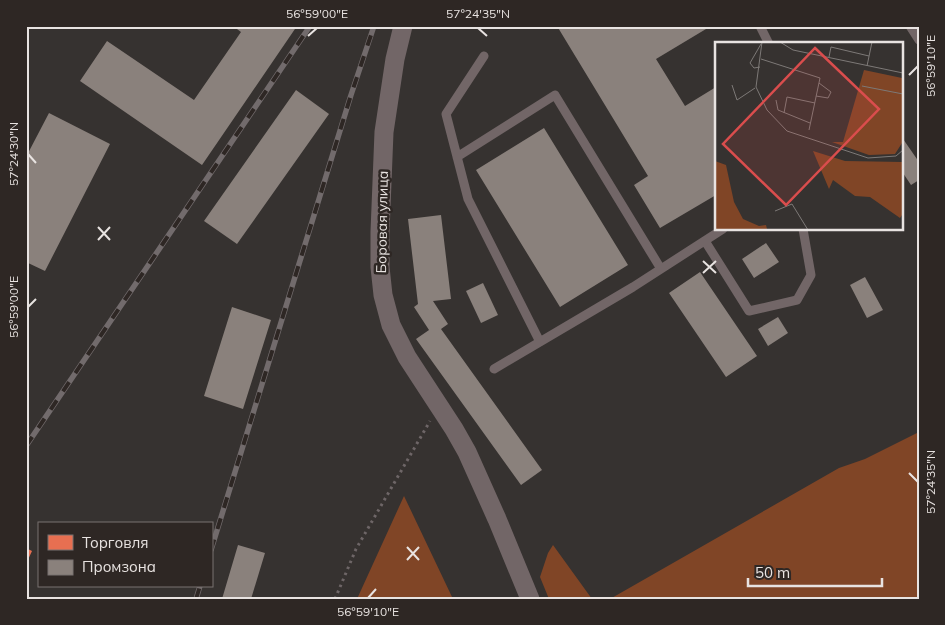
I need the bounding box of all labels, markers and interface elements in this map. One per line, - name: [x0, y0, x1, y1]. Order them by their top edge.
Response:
- text: 56°59'00"E: [286, 6, 348, 21]
- text: 57°24'35"N: [446, 6, 510, 21]
- text: 56°59'10"E: [923, 35, 938, 97]
- inset map: [715, 42, 902, 230]
- text: 57°24'30"N: [6, 122, 21, 186]
- street label: Боровая улица: [372, 170, 392, 274]
- text: 56°59'00"E: [6, 276, 21, 338]
- text: 57°24'35"N: [923, 450, 938, 514]
- legend: [38, 522, 212, 588]
- text: Торговля: [82, 533, 149, 552]
- scale bar: [748, 555, 881, 587]
- text: Промзона: [82, 557, 156, 576]
- text: 50 m: [755, 563, 790, 582]
- text: 56°59'10"E: [337, 604, 399, 619]

